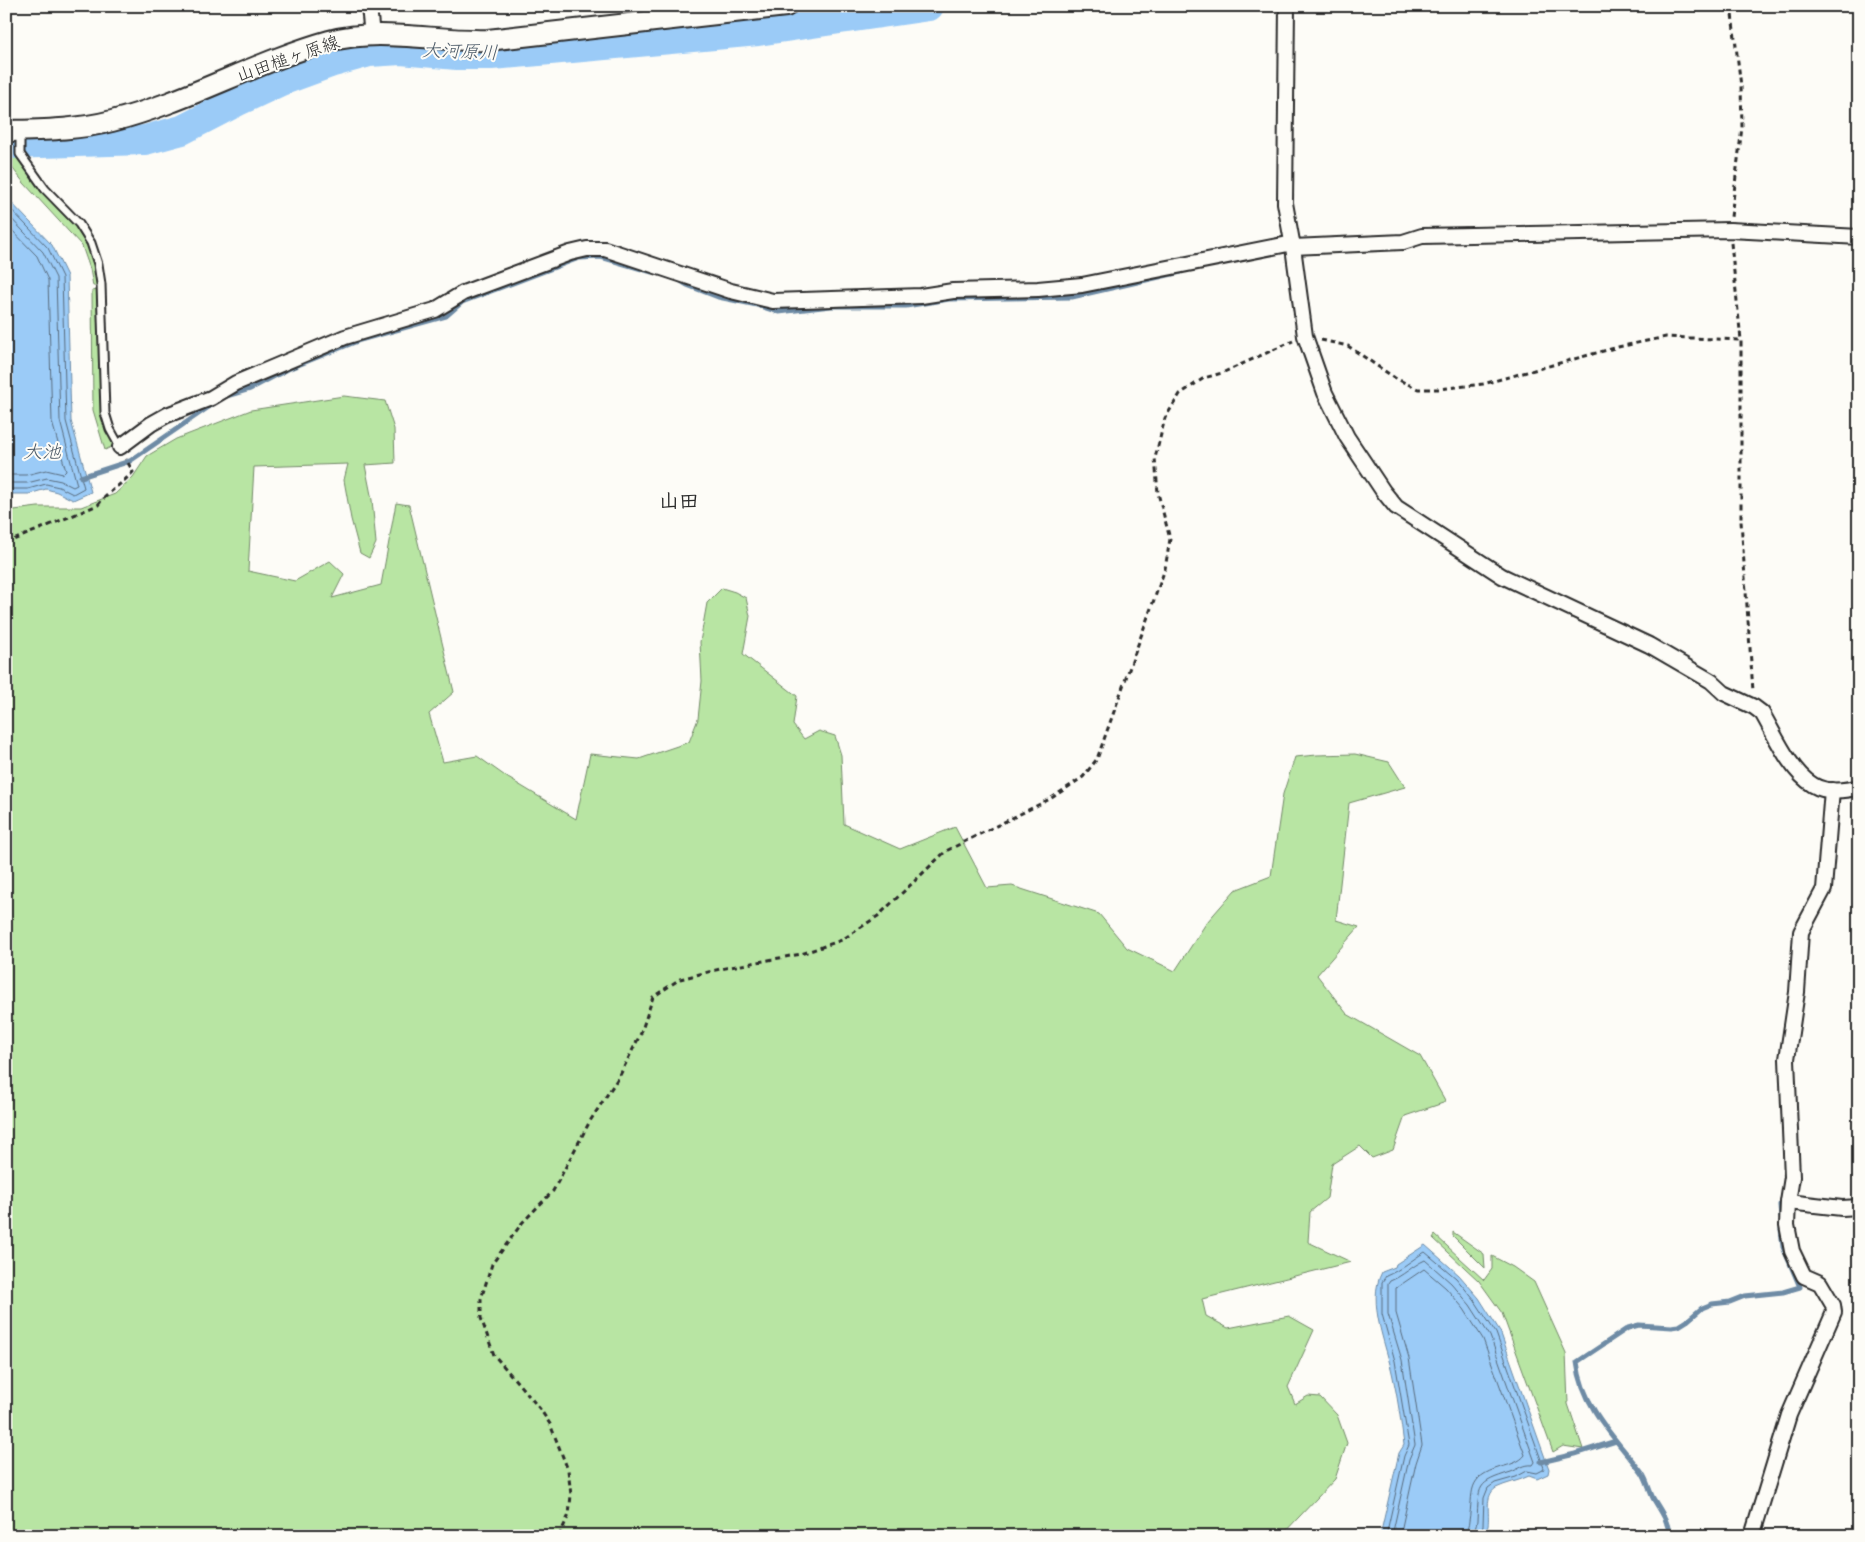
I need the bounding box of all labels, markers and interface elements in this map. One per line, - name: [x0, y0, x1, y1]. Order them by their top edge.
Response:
- street label: 山田槌ヶ原線: [234, 31, 342, 87]
- water label: 大河原川: [422, 39, 498, 65]
- water label: 大池: [23, 441, 62, 464]
- district label: 山田: [659, 490, 699, 514]

